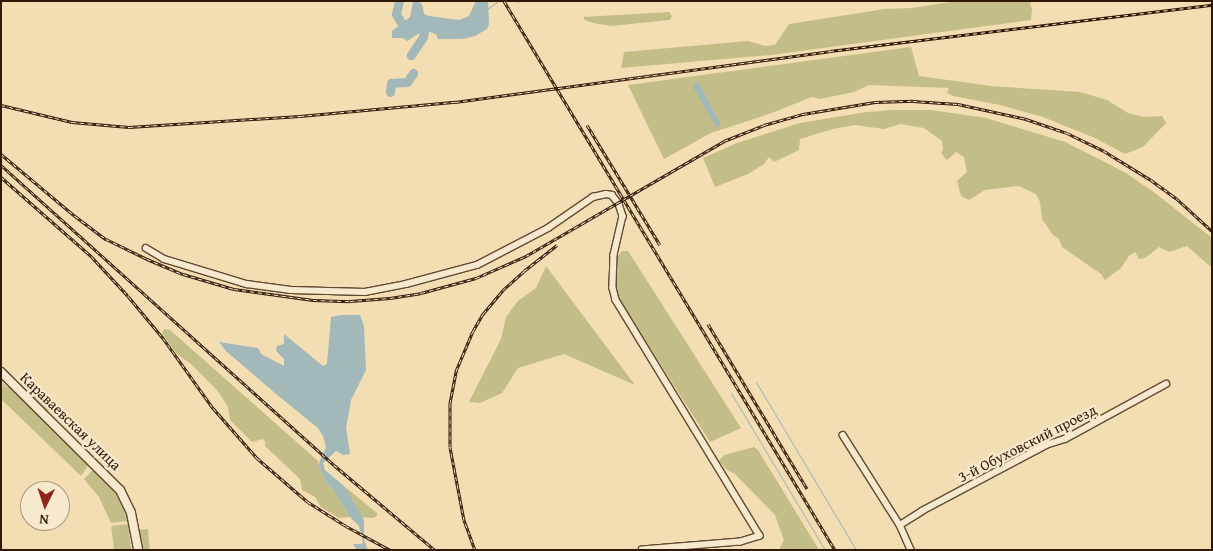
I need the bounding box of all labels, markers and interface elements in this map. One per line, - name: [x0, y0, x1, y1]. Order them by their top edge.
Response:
- street label: Караваевская улица: [17, 368, 125, 474]
- street label: 3-й Обуховский проезд: [955, 400, 1099, 486]
- north arrow: [20, 481, 70, 531]
- text: N: [39, 510, 49, 530]

